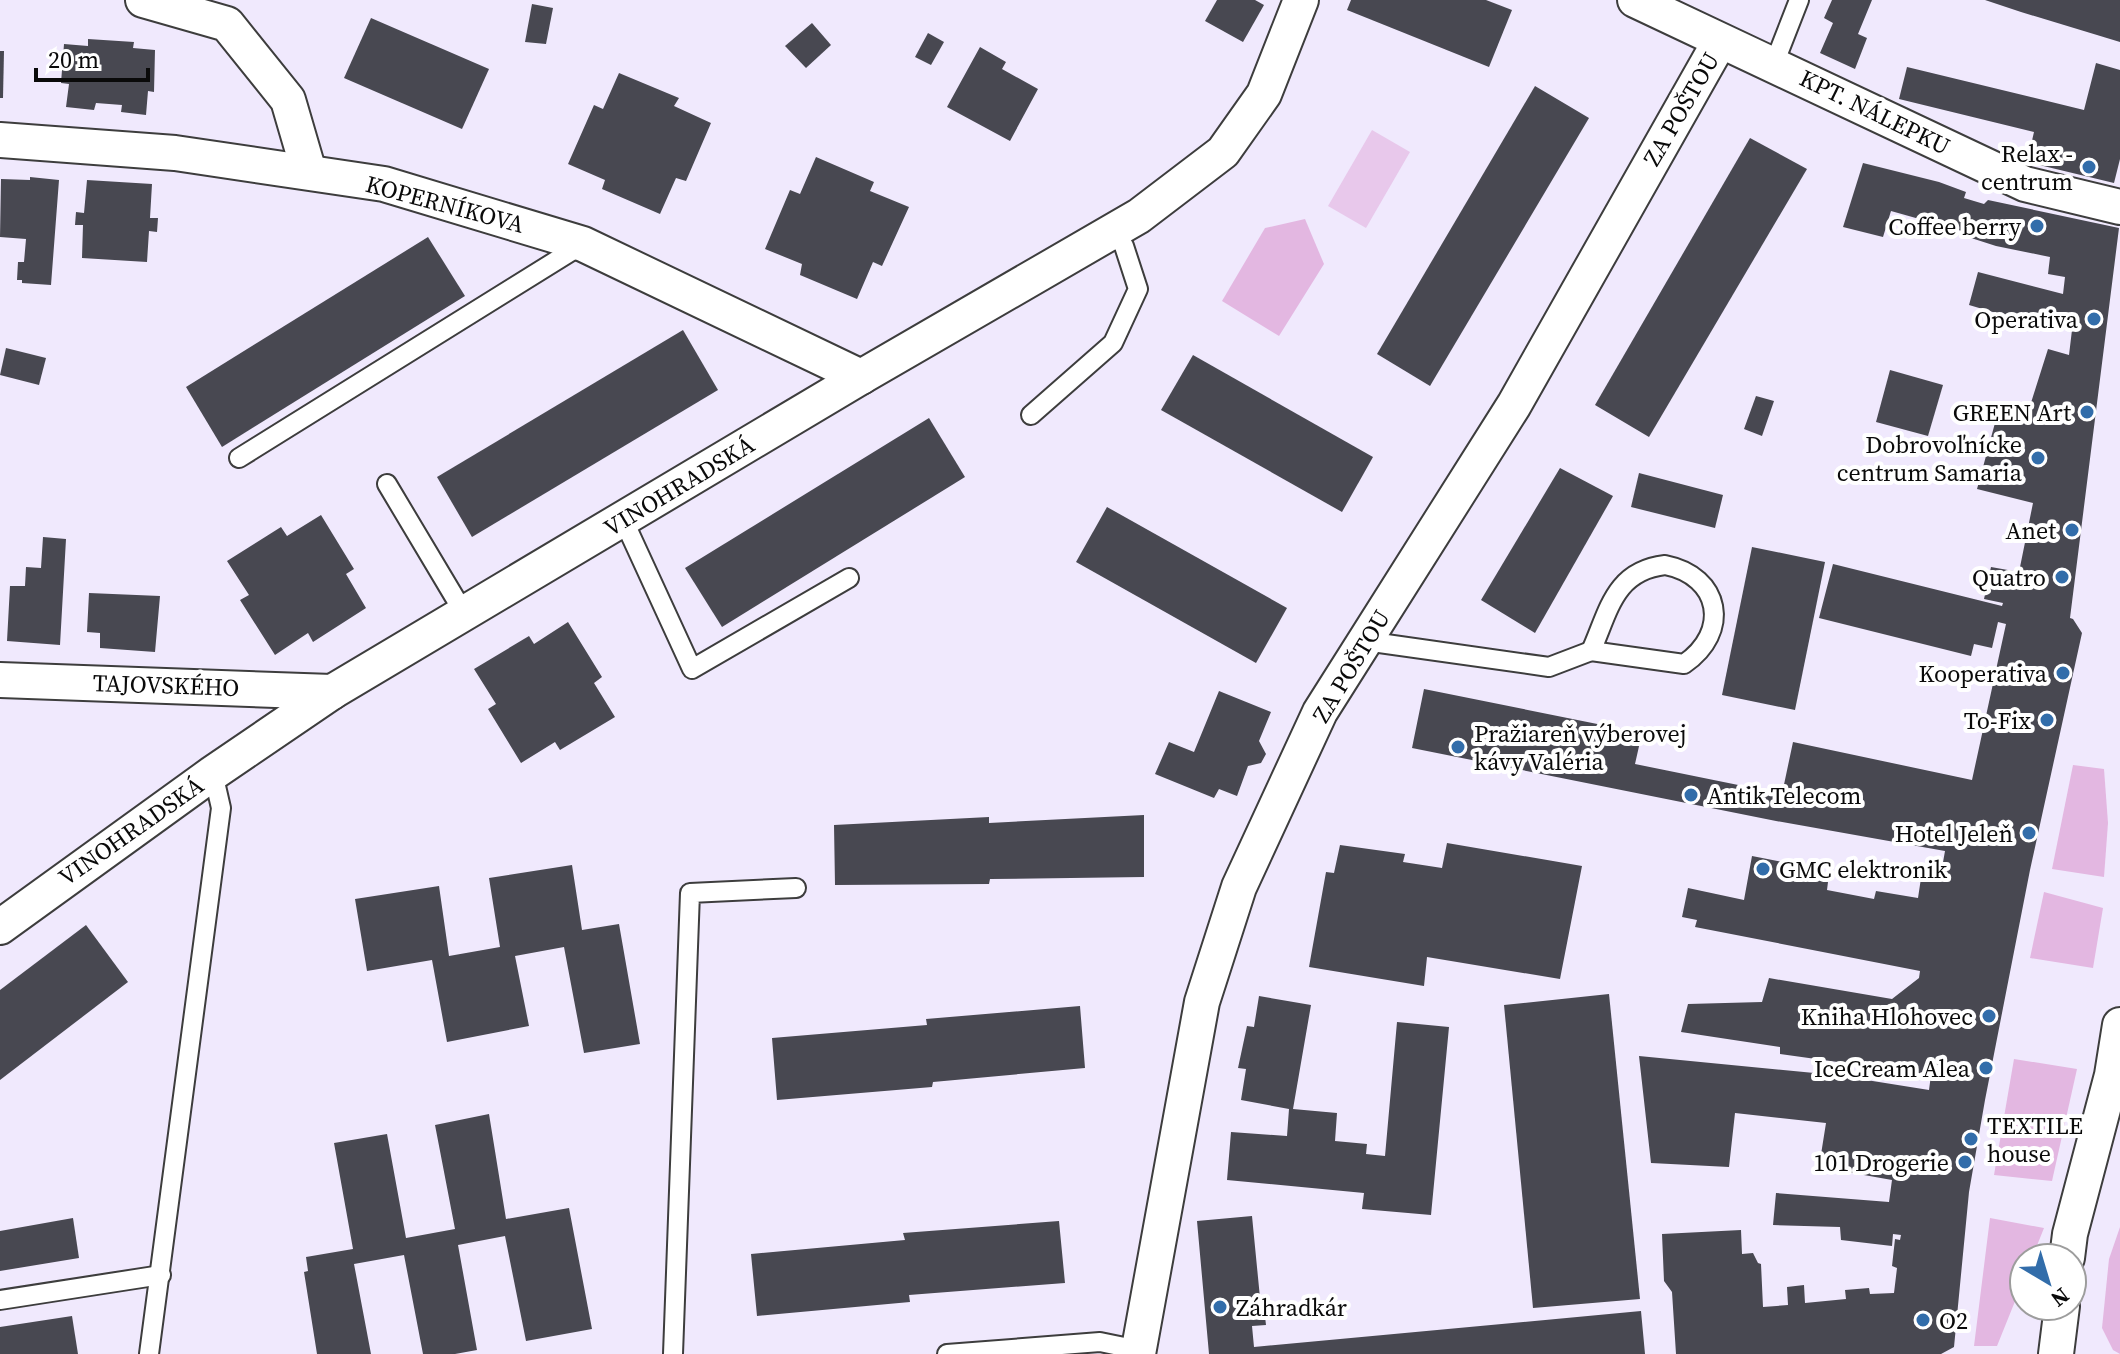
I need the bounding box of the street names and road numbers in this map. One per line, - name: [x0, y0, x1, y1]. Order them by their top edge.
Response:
- street label: ZA POŠTOU: [1635, 46, 1727, 172]
- street label: KPT. NÁLEPKU: [1794, 61, 1956, 163]
- street label: KOPERNÍKOVA: [362, 167, 528, 241]
- street label: VINOHRADSKÁ: [597, 428, 761, 544]
- street label: ZA POŠTOU: [1304, 603, 1398, 729]
- street label: TAJOVSKÉHO: [92, 666, 240, 704]
- street label: VINOHRADSKÁ: [52, 769, 210, 893]

